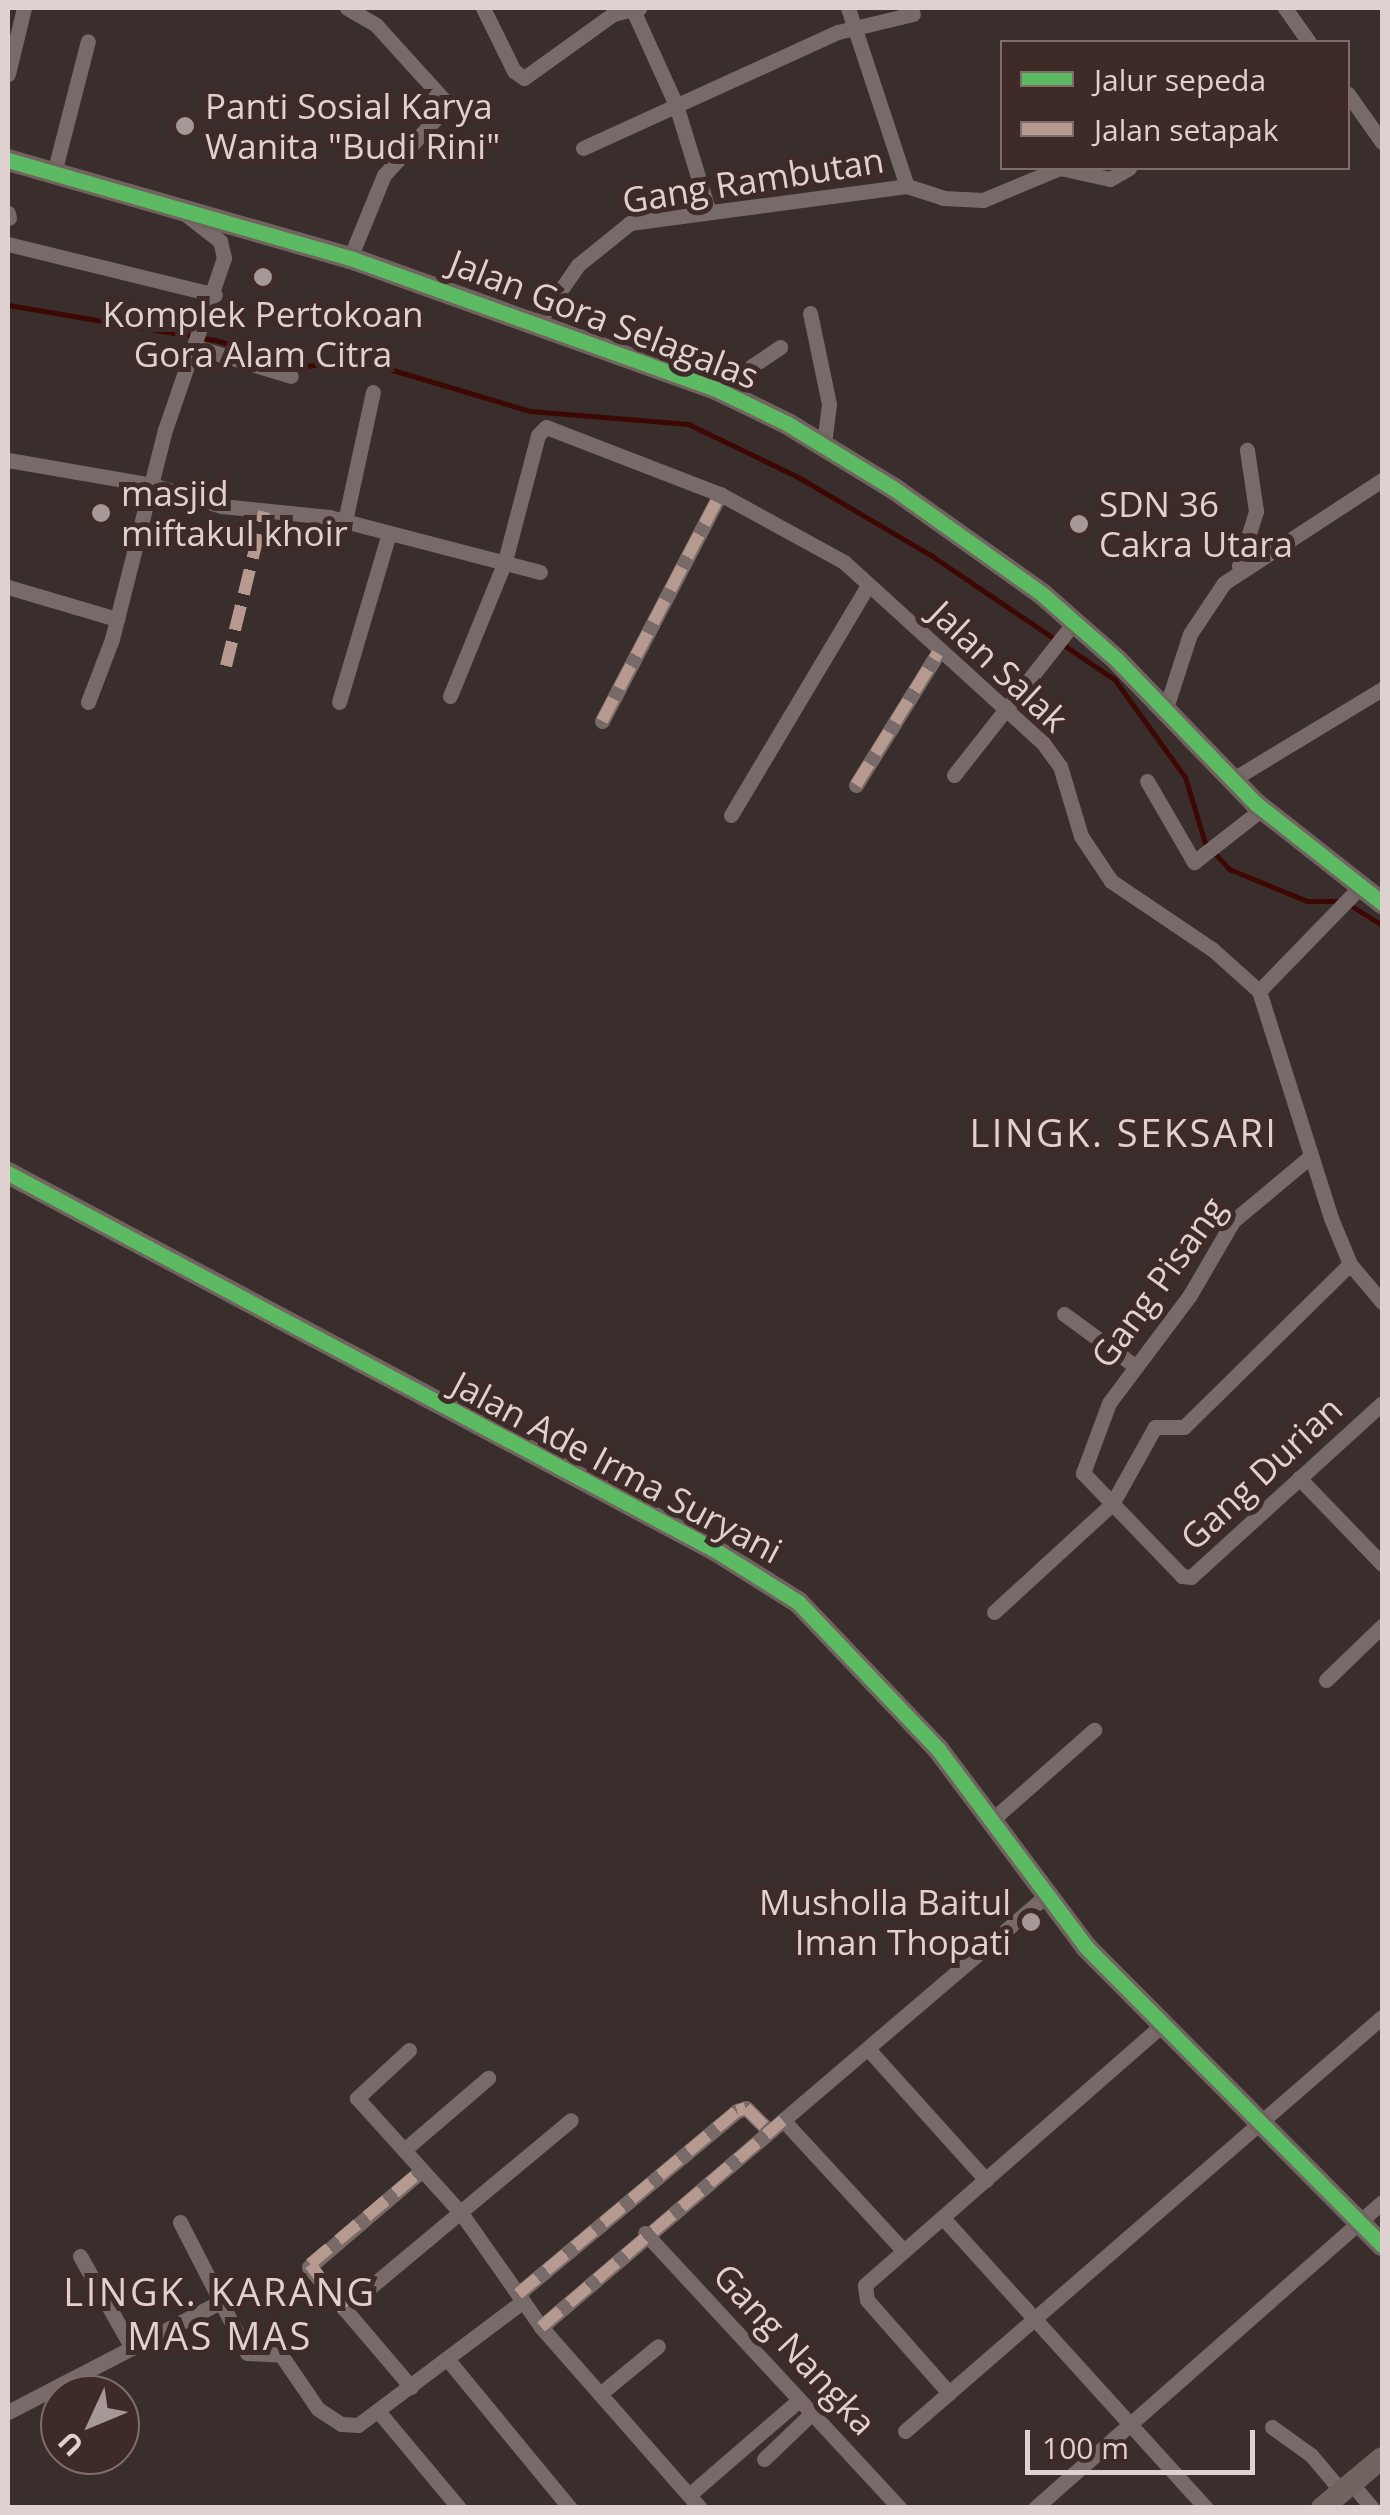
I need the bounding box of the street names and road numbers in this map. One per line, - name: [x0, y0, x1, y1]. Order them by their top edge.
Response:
- street label: Gang Rambutan: [619, 139, 887, 221]
- street label: Jalan Gora Selagalas: [444, 241, 764, 397]
- street label: Jalan Salak: [921, 592, 1077, 740]
- street label: Gang Pisang: [1082, 1188, 1234, 1376]
- street label: Jalan Ade Irma Suryani: [445, 1362, 789, 1572]
- street label: Gang Durian: [1172, 1388, 1350, 1558]
- street label: Gang Nangka: [705, 2255, 885, 2443]

